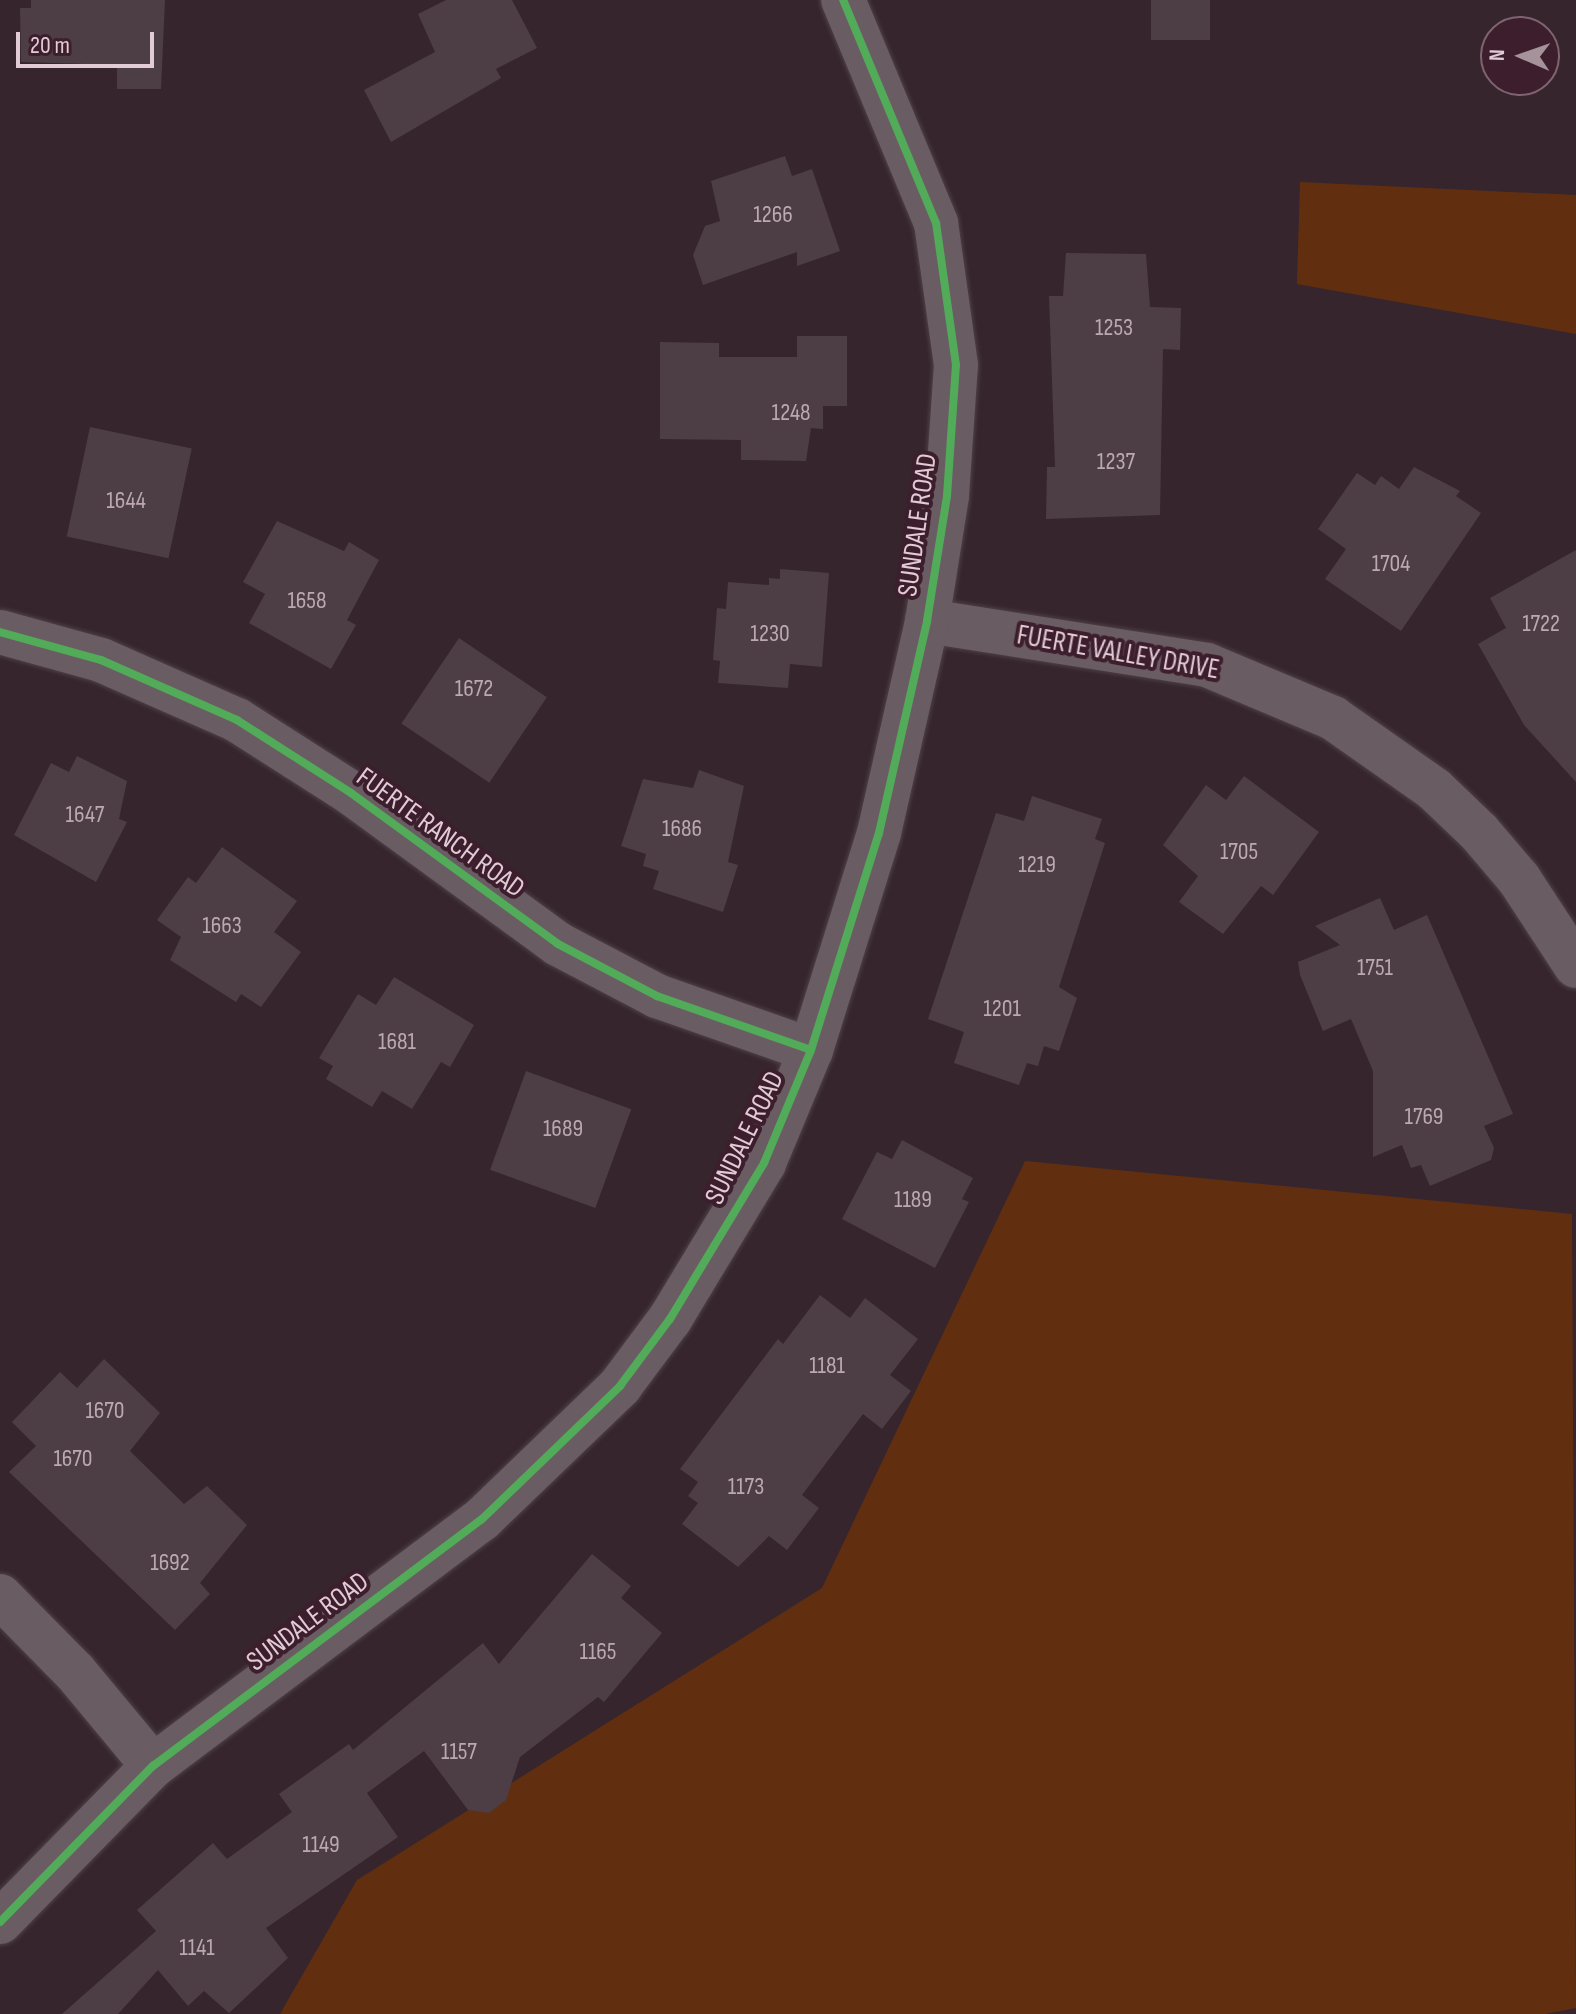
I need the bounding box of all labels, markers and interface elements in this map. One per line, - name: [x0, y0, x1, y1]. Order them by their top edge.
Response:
- scale bar: [20, 16, 158, 66]
- north arrow: [1480, 16, 1560, 96]
- text: 20 m: [30, 31, 70, 60]
- text: N: [1484, 49, 1511, 62]
- house number: 1266: [753, 201, 793, 229]
- house number: 1253: [1095, 314, 1133, 342]
- house number: 1248: [771, 399, 811, 427]
- house number: 1237: [1097, 448, 1135, 476]
- street label: SUNDALE ROAD: [891, 451, 945, 599]
- house number: 1644: [106, 487, 146, 515]
- house number: 1704: [1372, 550, 1410, 578]
- house number: 1658: [287, 587, 327, 615]
- house number: 1722: [1522, 610, 1560, 638]
- street label: FUERTE VALLEY DRIVE: [1014, 619, 1222, 687]
- house number: 1230: [750, 620, 790, 648]
- house number: 1672: [455, 675, 493, 703]
- street label: FUERTE RANCH ROAD: [349, 761, 531, 905]
- house number: 1647: [66, 801, 104, 829]
- house number: 1686: [662, 815, 702, 843]
- house number: 1705: [1220, 838, 1258, 866]
- house number: 1219: [1018, 851, 1056, 879]
- house number: 1663: [202, 912, 242, 940]
- house number: 1751: [1357, 954, 1393, 982]
- house number: 1201: [983, 995, 1021, 1023]
- house number: 1681: [378, 1028, 416, 1056]
- street label: SUNDALE ROAD: [698, 1066, 792, 1210]
- house number: 1769: [1405, 1103, 1443, 1131]
- house number: 1689: [543, 1115, 583, 1143]
- house number: 1189: [894, 1186, 932, 1214]
- house number: 1181: [809, 1352, 845, 1380]
- house number: 1670: [85, 1397, 125, 1425]
- house number: 1670: [53, 1445, 93, 1473]
- house number: 1173: [728, 1473, 764, 1501]
- house number: 1692: [150, 1549, 190, 1577]
- street label: SUNDALE ROAD: [240, 1565, 376, 1679]
- house number: 1165: [580, 1638, 616, 1666]
- house number: 1157: [441, 1738, 477, 1766]
- house number: 1149: [302, 1831, 340, 1859]
- house number: 1141: [179, 1934, 215, 1962]

